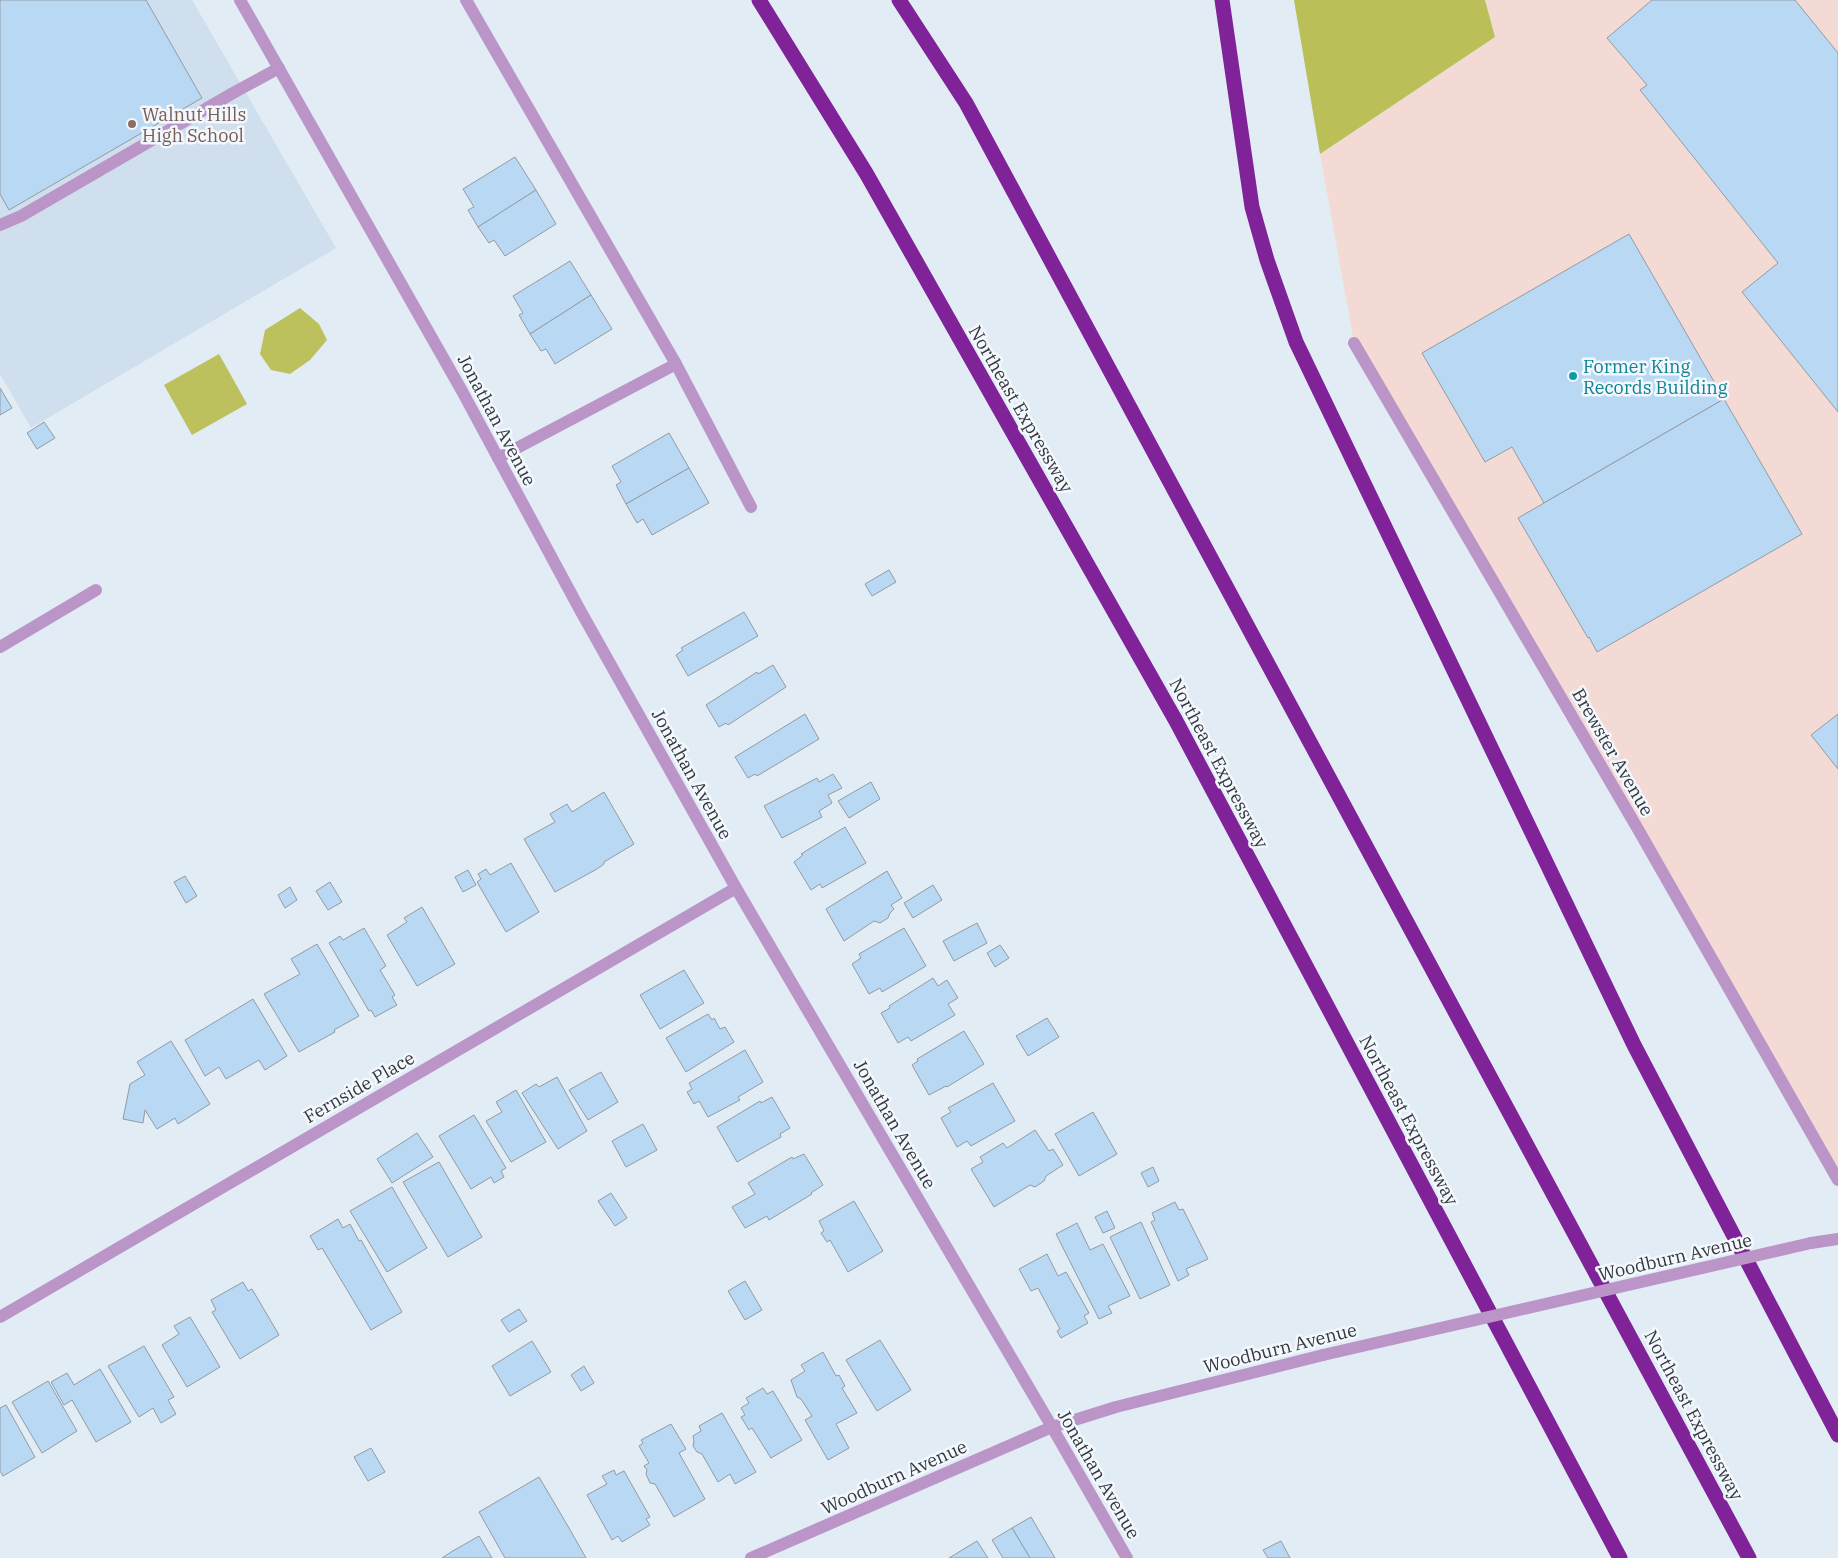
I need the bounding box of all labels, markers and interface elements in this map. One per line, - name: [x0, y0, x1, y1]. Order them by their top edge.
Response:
- place label: Walnut Hills High School: [142, 103, 246, 147]
- marker: Walnut Hills High School: [126, 118, 138, 130]
- street label: Northeast Expressway: [964, 321, 1079, 497]
- street label: Jonathan Avenue: [453, 350, 541, 490]
- place label: Former King Records Building: [1583, 355, 1728, 399]
- marker: Former King Records Building: [1567, 370, 1579, 382]
- street label: Northeast Expressway: [1164, 674, 1274, 852]
- street label: Brewster Avenue: [1567, 684, 1659, 820]
- street label: Jonathan Avenue: [647, 705, 737, 843]
- street label: Northeast Expressway: [1354, 1031, 1464, 1209]
- street label: Fernside Place: [299, 1046, 419, 1128]
- street label: Jonathan Avenue: [849, 1055, 941, 1193]
- street label: Woodburn Avenue: [1596, 1228, 1754, 1286]
- street label: Woodburn Avenue: [1201, 1318, 1359, 1378]
- street label: Northeast Expressway: [1639, 1326, 1749, 1504]
- street label: Jonathan Avenue: [1053, 1405, 1145, 1543]
- street label: Woodburn Avenue: [818, 1435, 970, 1519]

